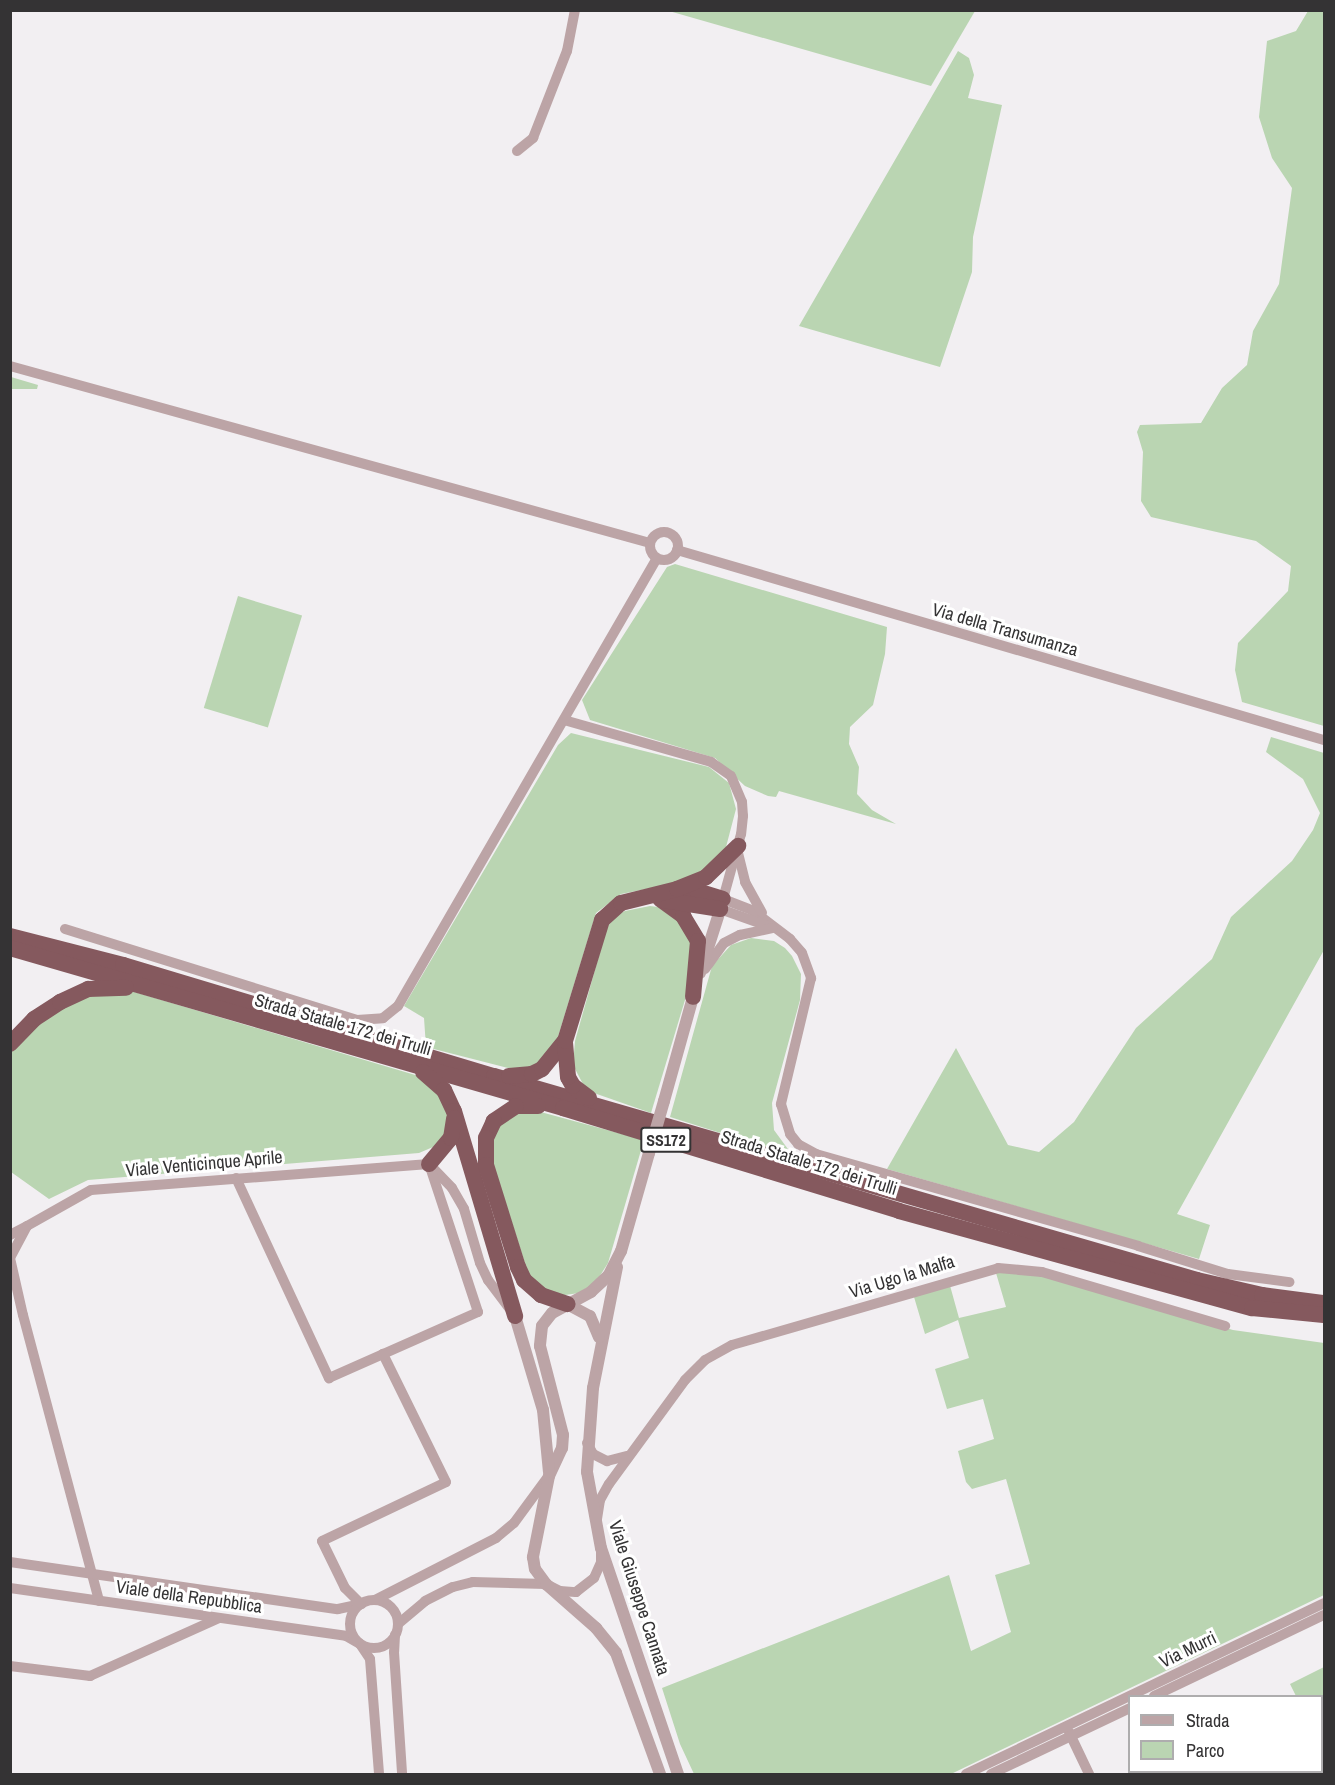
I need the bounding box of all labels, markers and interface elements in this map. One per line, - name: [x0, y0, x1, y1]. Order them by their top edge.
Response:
- street label: Via della Transumanza: [929, 599, 1081, 661]
- street label: Strada Statale 172 dei Trulli: [252, 989, 434, 1061]
- street label: Strada Statale 172 dei Trulli: [718, 1126, 900, 1200]
- road number: SS172: [639, 1127, 693, 1153]
- street label: Viale Venticinque Aprile: [124, 1146, 284, 1182]
- street label: Via Ugo la Malfa: [847, 1251, 957, 1303]
- street label: Viale Giuseppe Cannata: [604, 1518, 674, 1678]
- street label: Viale della Repubblica: [114, 1576, 264, 1618]
- street label: Via Murri: [1156, 1627, 1220, 1673]
- legend: [1128, 1695, 1323, 1773]
- text: Strada: [1186, 1708, 1230, 1733]
- text: Parco: [1186, 1738, 1225, 1763]

